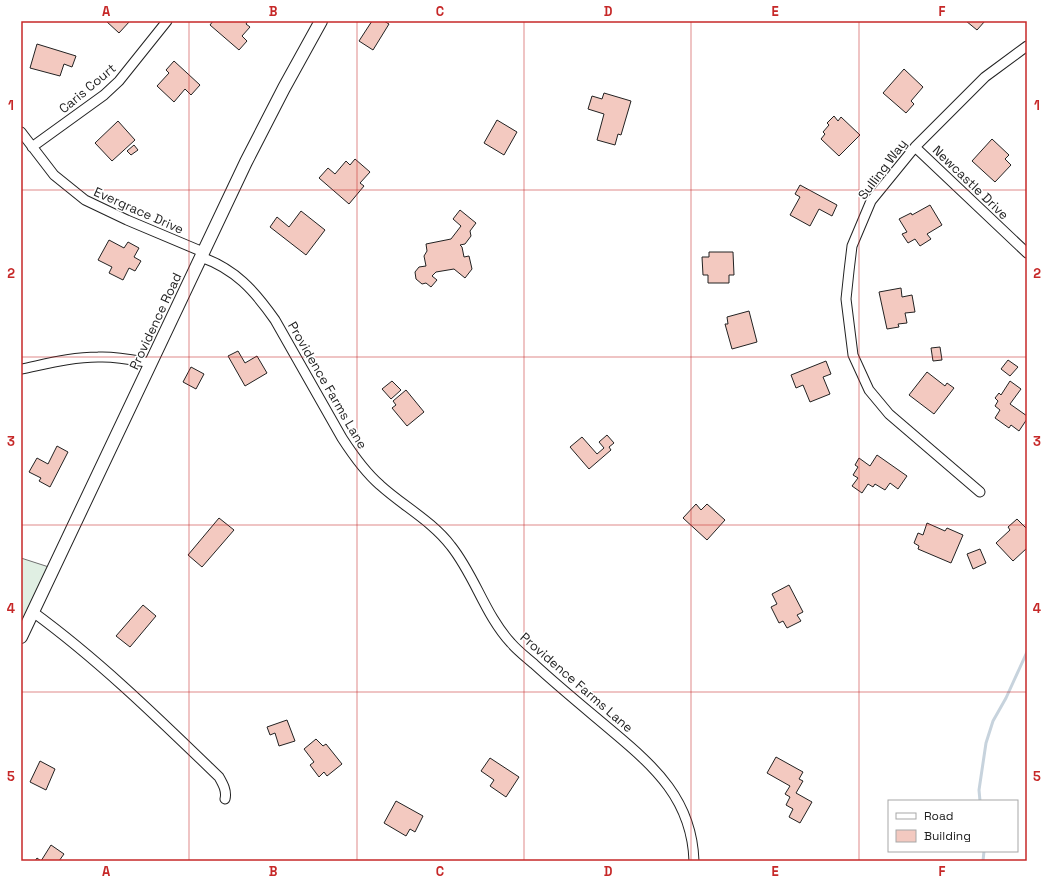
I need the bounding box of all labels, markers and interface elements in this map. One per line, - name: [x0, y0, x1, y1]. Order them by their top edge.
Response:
- text: A: [102, 3, 111, 20]
- text: B: [269, 3, 278, 20]
- text: C: [436, 3, 444, 20]
- text: D: [604, 3, 613, 20]
- text: E: [771, 3, 779, 20]
- text: F: [939, 3, 946, 20]
- street label: Caris Court: [55, 60, 119, 117]
- text: 1: [8, 97, 14, 114]
- text: 1: [1034, 97, 1040, 114]
- street label: Sulling Way: [854, 136, 911, 203]
- street label: Newcastle Drive: [929, 142, 1012, 223]
- street label: Evergrace Drive: [91, 183, 186, 238]
- text: 2: [7, 265, 15, 282]
- text: 2: [1033, 265, 1041, 282]
- street label: Providence Road: [126, 270, 185, 372]
- street label: Providence Farms Lane: [284, 319, 371, 452]
- text: 3: [7, 433, 15, 450]
- text: 3: [1033, 433, 1041, 450]
- text: 4: [7, 600, 15, 617]
- text: 4: [1033, 600, 1041, 617]
- street label: Providence Farms Lane: [517, 629, 637, 736]
- text: 5: [7, 768, 15, 785]
- text: 5: [1033, 768, 1041, 785]
- legend: [888, 800, 1018, 852]
- text: Road: [924, 808, 953, 824]
- text: Building: [924, 828, 971, 844]
- text: A: [102, 863, 111, 880]
- text: B: [269, 863, 278, 880]
- text: C: [436, 863, 444, 880]
- text: D: [604, 863, 613, 880]
- text: E: [771, 863, 779, 880]
- text: F: [939, 863, 946, 880]

